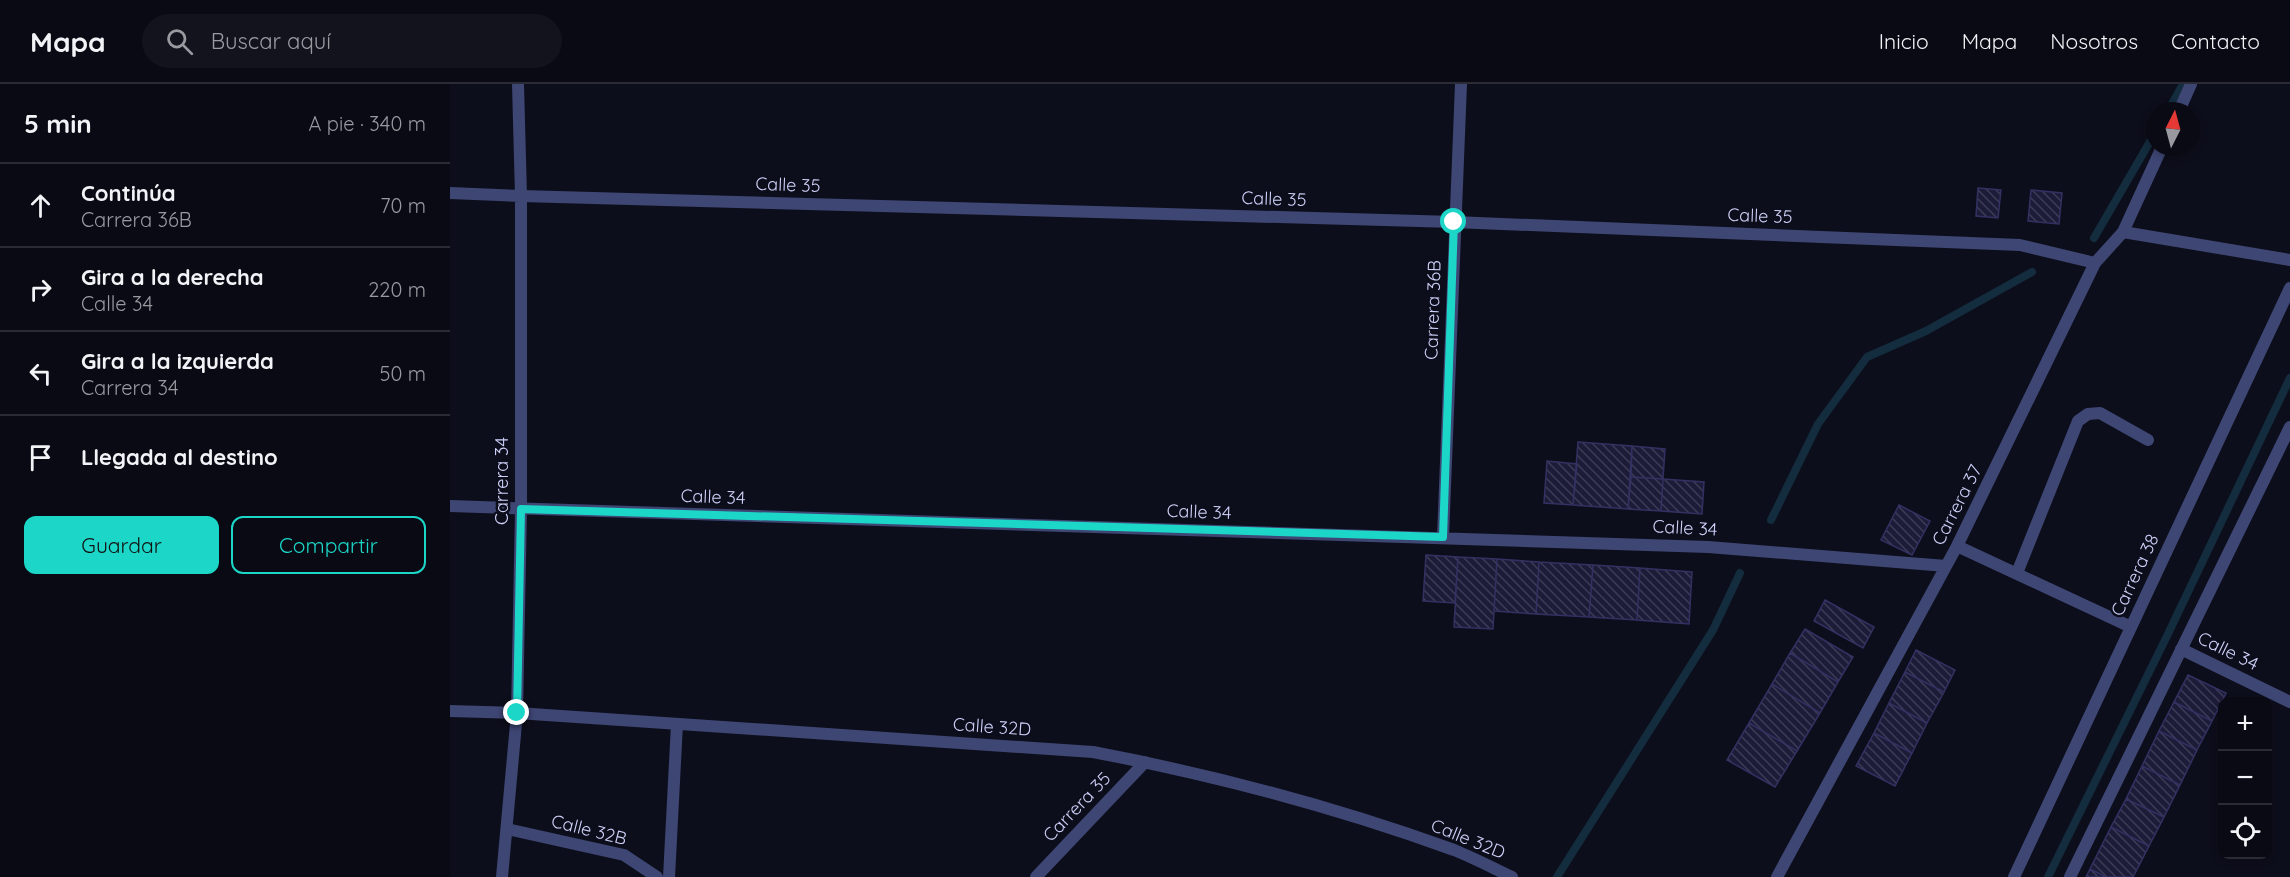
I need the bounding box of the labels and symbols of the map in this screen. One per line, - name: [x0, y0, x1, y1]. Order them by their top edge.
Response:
- north arrow: [2146, 102, 2200, 156]
- street label: Calle 35: [755, 172, 821, 197]
- street label: Calle 35: [1241, 186, 1307, 211]
- street label: Calle 35: [1727, 203, 1793, 228]
- route start: [1440, 208, 1466, 234]
- street label: Carrera 36B: [1419, 260, 1446, 360]
- street label: Carrera 34: [490, 437, 513, 525]
- street label: Carrera 37: [1926, 461, 1987, 549]
- street label: Calle 34: [680, 484, 746, 509]
- street label: Calle 34: [1166, 499, 1232, 524]
- street label: Calle 34: [1652, 514, 1718, 541]
- street label: Carrera 38: [2106, 530, 2164, 620]
- street label: Calle 34: [2194, 626, 2262, 675]
- route end: [503, 699, 529, 725]
- street label: Calle 32D: [952, 712, 1032, 741]
- street label: Carrera 35: [1038, 767, 1116, 846]
- street label: Calle 32B: [549, 809, 629, 850]
- street label: Calle 32D: [1428, 813, 1509, 864]

